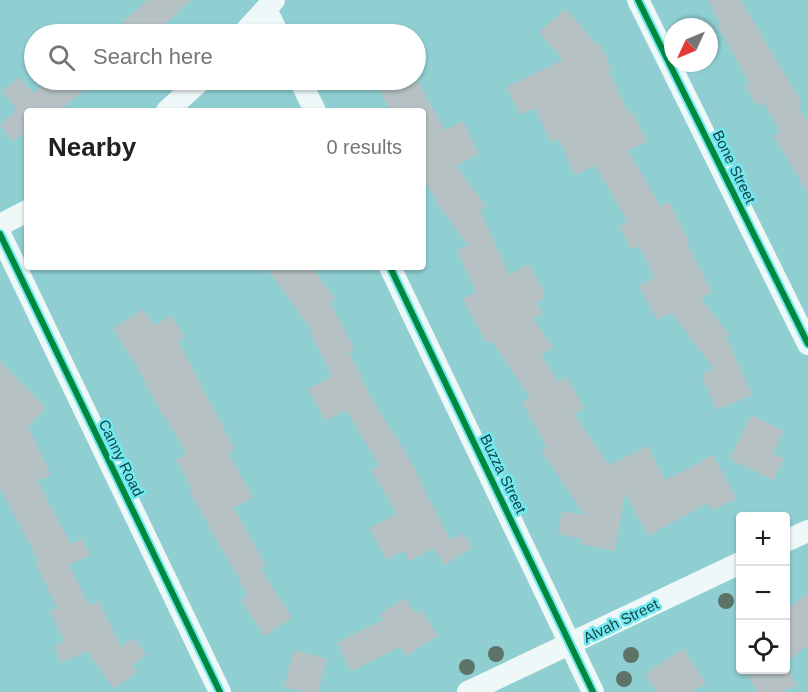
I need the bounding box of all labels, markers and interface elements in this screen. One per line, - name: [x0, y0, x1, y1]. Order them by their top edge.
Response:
- north arrow: [664, 18, 718, 72]
- search box: [24, 24, 426, 90]
- icon: search: [45, 41, 78, 74]
- text: Search here: [93, 44, 213, 69]
- street label: Bone Street: [709, 127, 760, 207]
- text: Nearby: [48, 132, 136, 162]
- text: 0 results: [326, 136, 402, 158]
- street label: Canny Road: [96, 417, 147, 499]
- street label: Buzza Street: [477, 431, 530, 517]
- map controls: [736, 512, 790, 674]
- button: +: [736, 512, 790, 566]
- button: −: [736, 566, 790, 620]
- street label: Alvah Street: [580, 595, 662, 646]
- button: locate: [736, 620, 790, 674]

